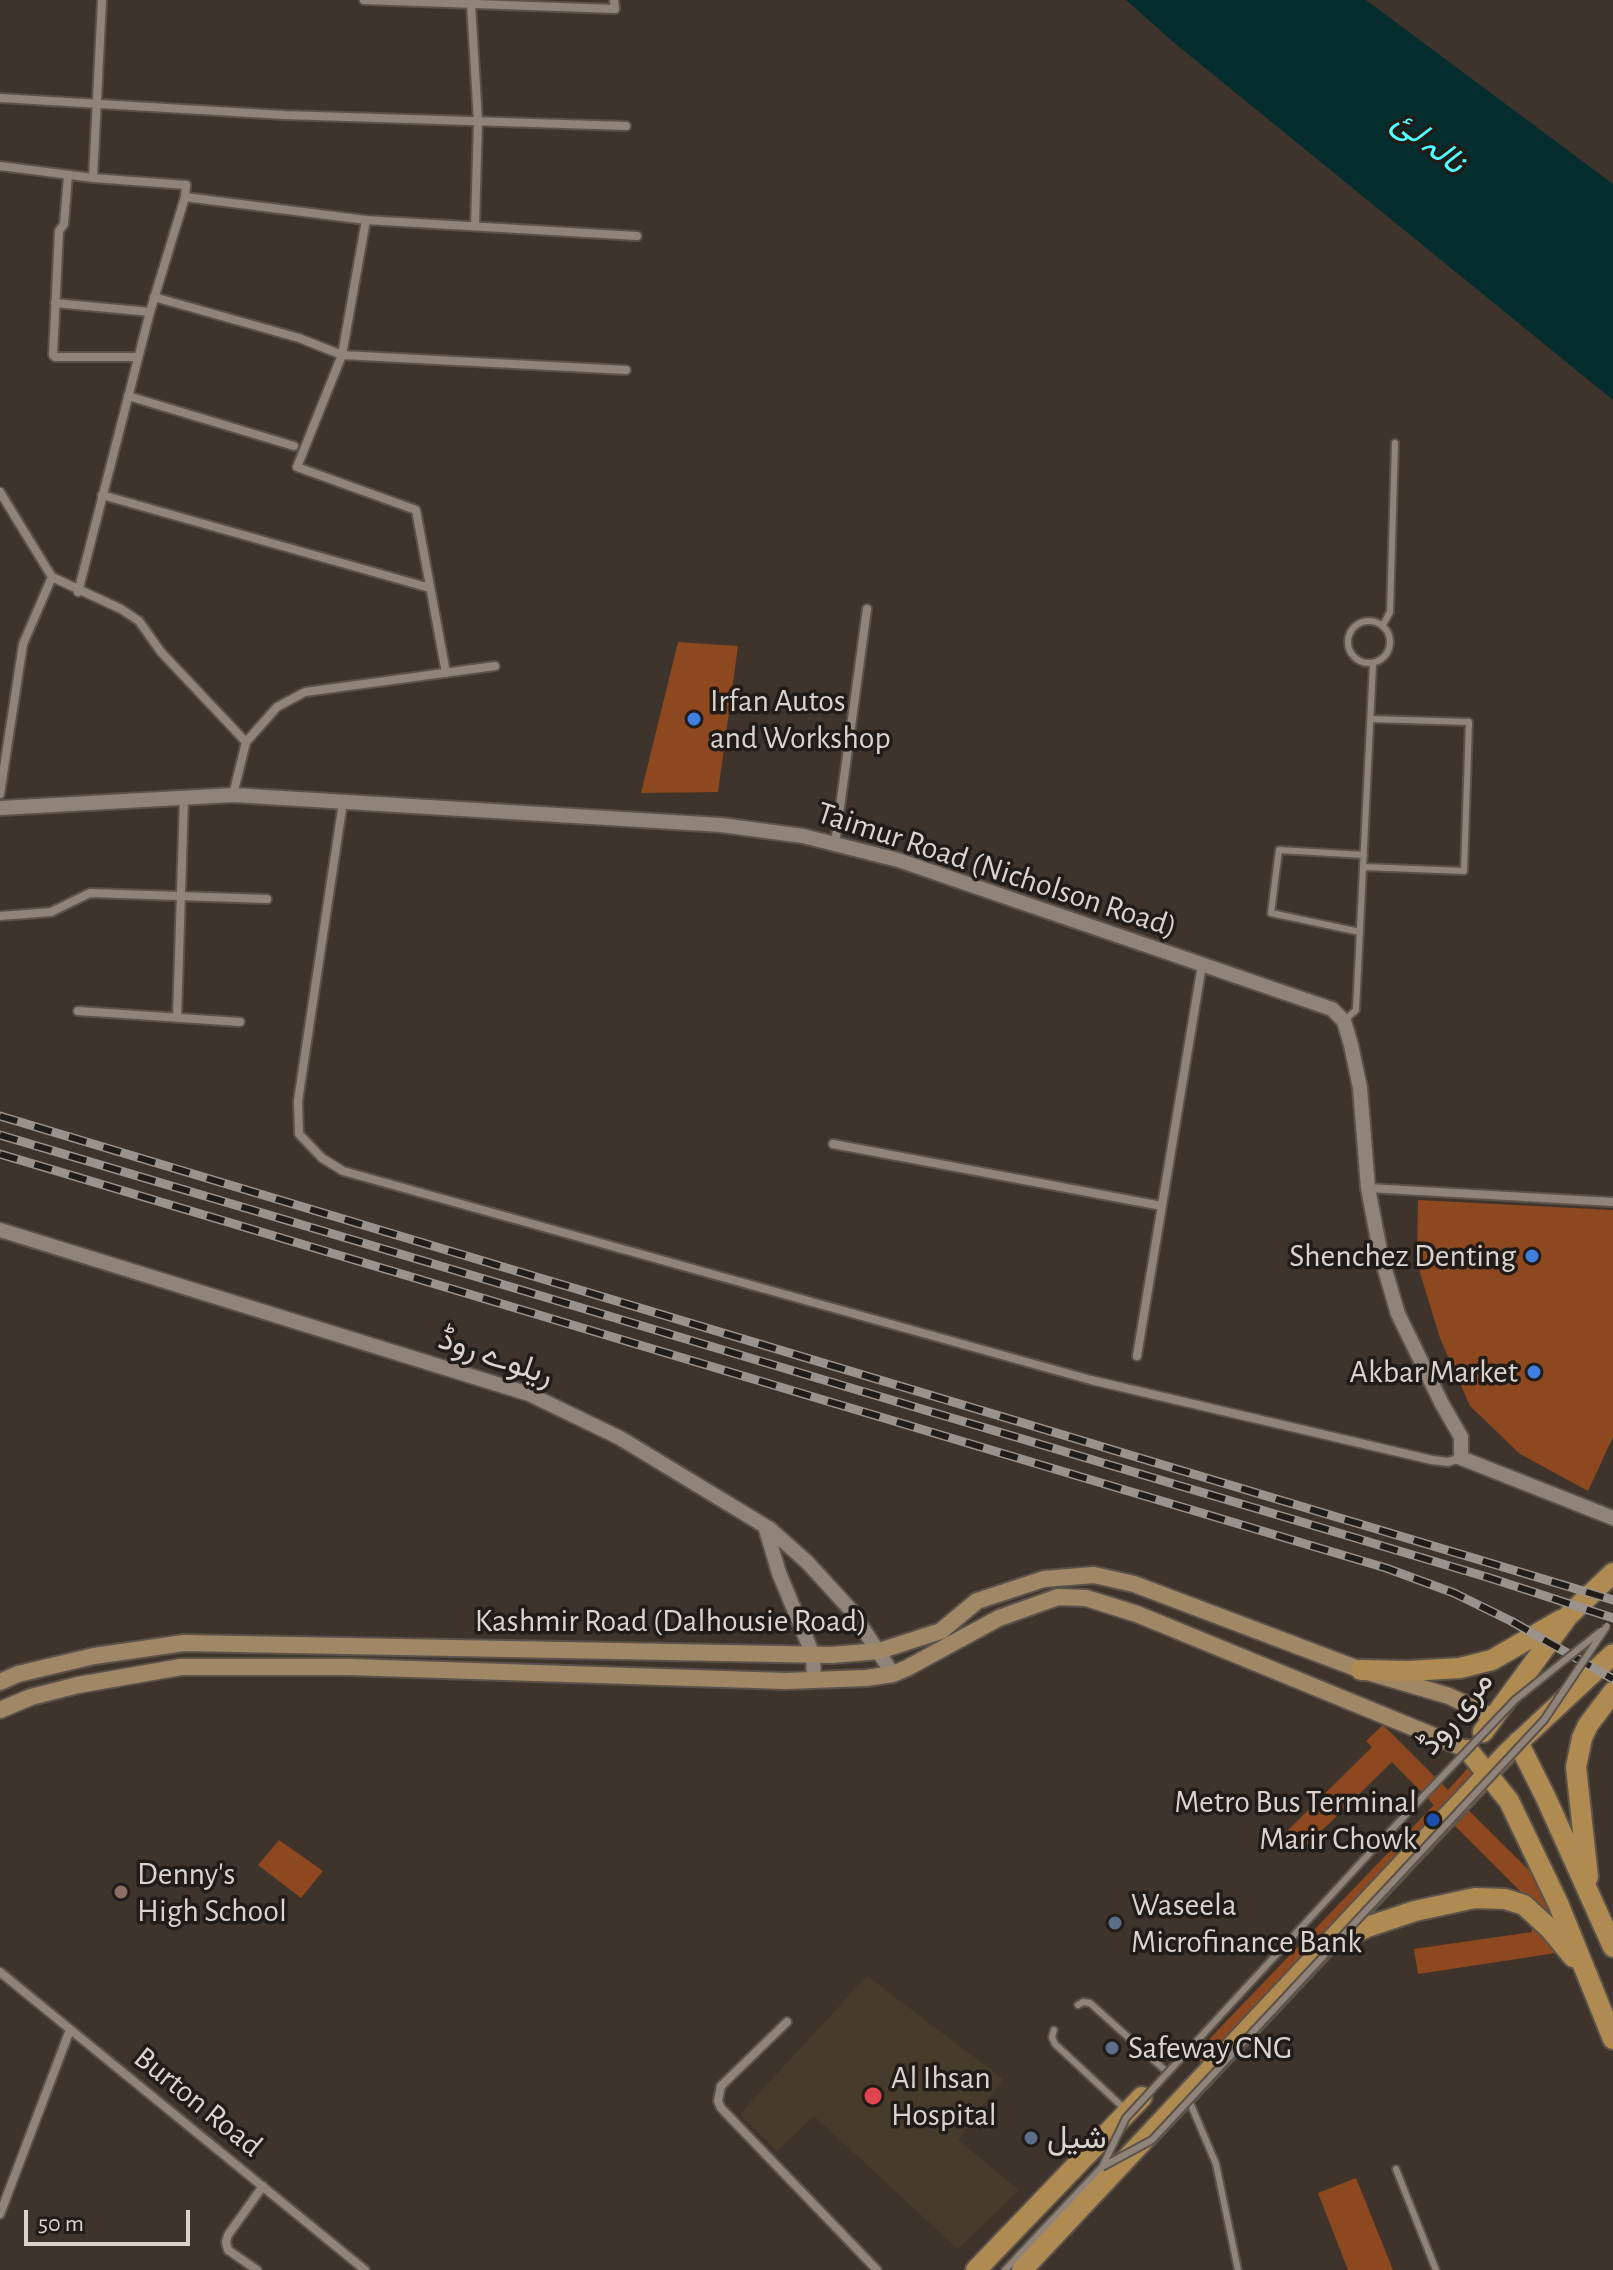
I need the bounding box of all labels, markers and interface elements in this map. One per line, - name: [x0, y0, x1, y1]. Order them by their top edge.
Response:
- water label: نالہ لئ: [1384, 101, 1474, 183]
- place label: Irfan Autos and Workshop: [710, 682, 891, 757]
- marker: Irfan Autos and Workshop: [685, 710, 703, 728]
- street label: Taimur Road (Nicholson Road): [812, 794, 1182, 946]
- place label: Shenchez Denting: [1289, 1237, 1516, 1275]
- marker: Shenchez Denting: [1523, 1247, 1541, 1265]
- street label: ریلوے روڈ: [433, 1319, 559, 1395]
- place label: Akbar Market: [1350, 1353, 1518, 1391]
- marker: Akbar Market: [1525, 1363, 1543, 1381]
- street label: Kashmir Road (Dalhousie Road): [475, 1602, 867, 1640]
- street label: مری روڈ: [1410, 1663, 1502, 1763]
- place label: Metro Bus Terminal Marir Chowk: [1174, 1783, 1417, 1858]
- marker: Metro Bus Terminal Marir Chowk: [1424, 1811, 1442, 1829]
- place label: Denny's High School: [137, 1855, 287, 1930]
- marker: Denny's High School: [112, 1883, 130, 1901]
- place label: Waseela Microfinance Bank: [1131, 1886, 1362, 1961]
- marker: Waseela Microfinance Bank: [1106, 1914, 1124, 1932]
- place label: Safeway CNG: [1128, 2029, 1292, 2067]
- street label: Burton Road: [126, 2039, 270, 2165]
- marker: Safeway CNG: [1103, 2039, 1121, 2057]
- place label: Al Ihsan Hospital: [891, 2059, 997, 2134]
- marker: Al Ihsan Hospital: [862, 2085, 884, 2107]
- place label: شیل: [1047, 2119, 1106, 2157]
- marker: شیل: [1022, 2129, 1040, 2147]
- scale bar: [28, 2194, 194, 2244]
- text: 50 m: [38, 2212, 84, 2236]

